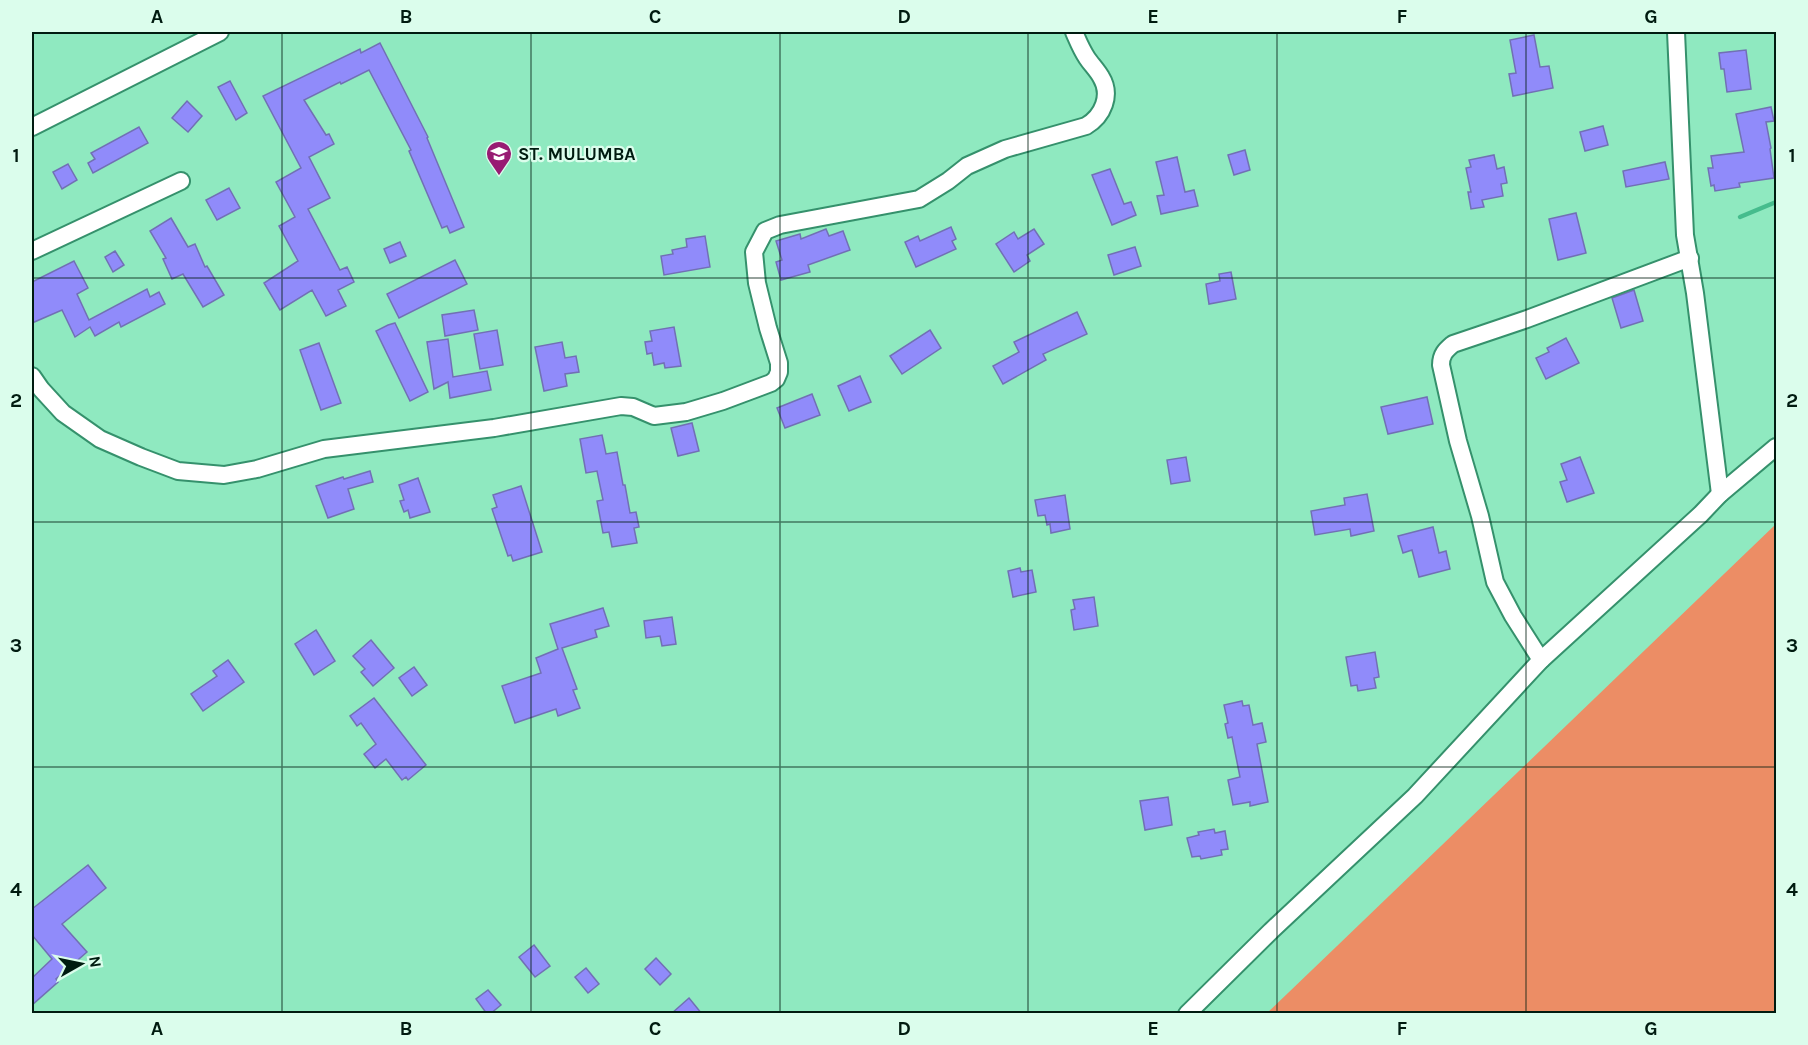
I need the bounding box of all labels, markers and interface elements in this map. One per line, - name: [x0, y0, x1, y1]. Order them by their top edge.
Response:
- text: A: [151, 5, 164, 28]
- text: B: [400, 5, 412, 28]
- text: C: [649, 5, 661, 28]
- text: D: [897, 5, 911, 28]
- text: E: [1147, 5, 1159, 28]
- text: F: [1397, 5, 1408, 28]
- text: G: [1644, 5, 1658, 28]
- school or university icon: ST. MULUMBA: [484, 139, 514, 177]
- place label: ST. MULUMBA: [518, 143, 636, 165]
- text: 1: [12, 144, 20, 167]
- text: 1: [1788, 144, 1796, 167]
- text: 2: [10, 389, 22, 412]
- text: 2: [1786, 389, 1798, 412]
- text: 3: [10, 634, 22, 657]
- text: 3: [1786, 634, 1798, 657]
- text: 4: [10, 878, 22, 901]
- text: 4: [1786, 878, 1798, 901]
- north arrow: [51, 934, 111, 994]
- text: N: [85, 955, 106, 969]
- text: A: [151, 1017, 164, 1040]
- text: B: [400, 1017, 412, 1040]
- text: C: [649, 1017, 661, 1040]
- text: D: [897, 1017, 911, 1040]
- text: E: [1147, 1017, 1159, 1040]
- text: F: [1397, 1017, 1408, 1040]
- text: G: [1644, 1017, 1658, 1040]

